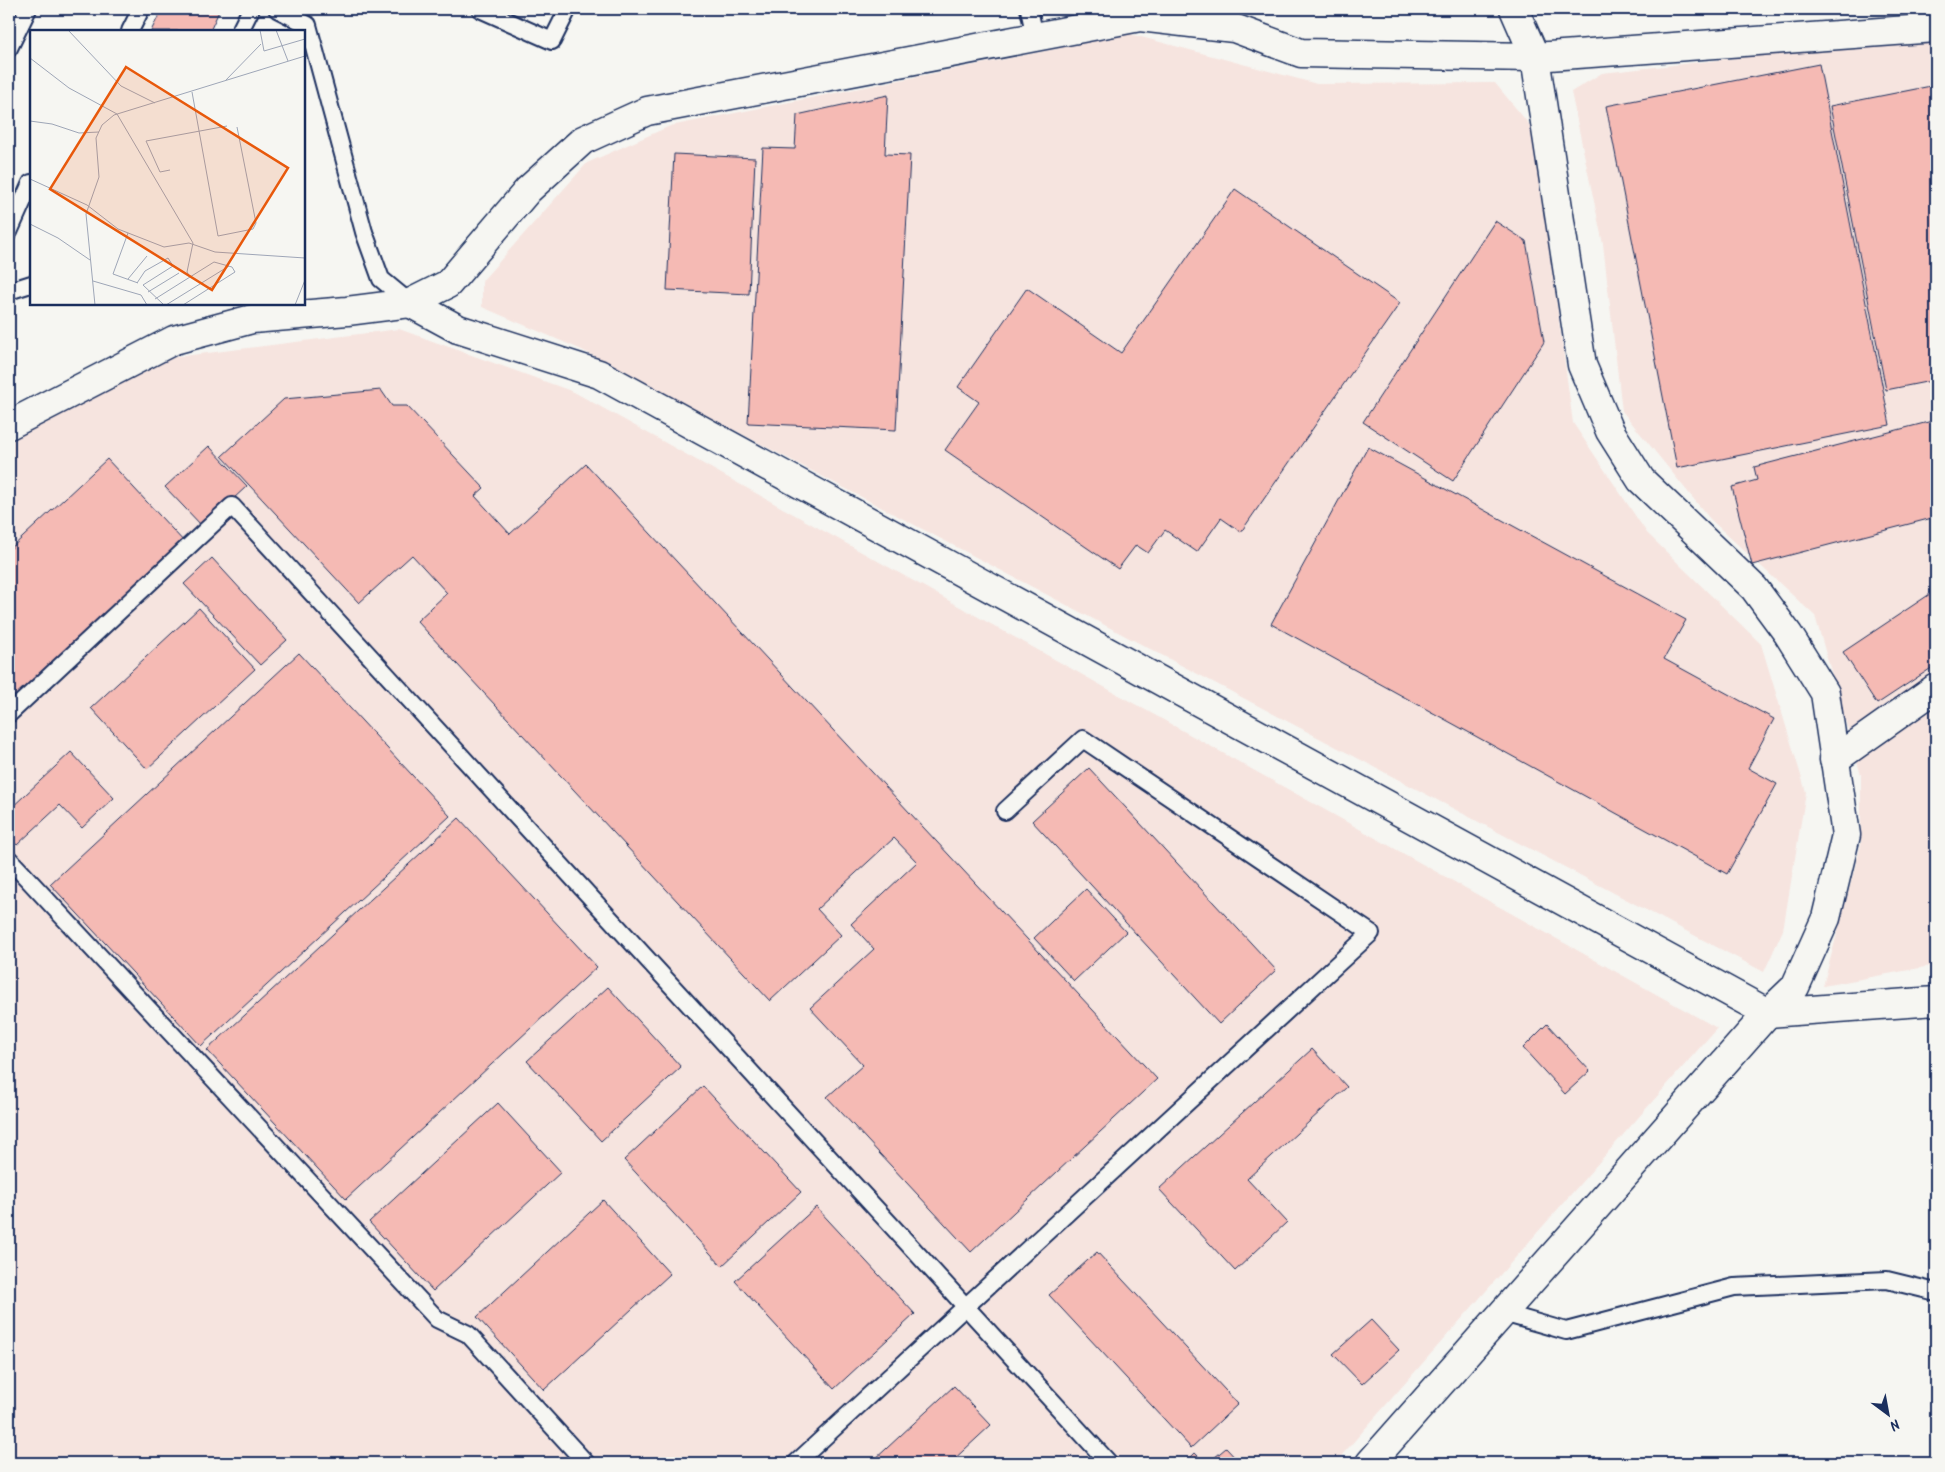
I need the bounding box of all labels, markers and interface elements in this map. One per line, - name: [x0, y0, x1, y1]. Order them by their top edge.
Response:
- inset map: [30, 30, 305, 305]
- north arrow: [1862, 1390, 1912, 1440]
- text: N: [1885, 1413, 1904, 1436]

